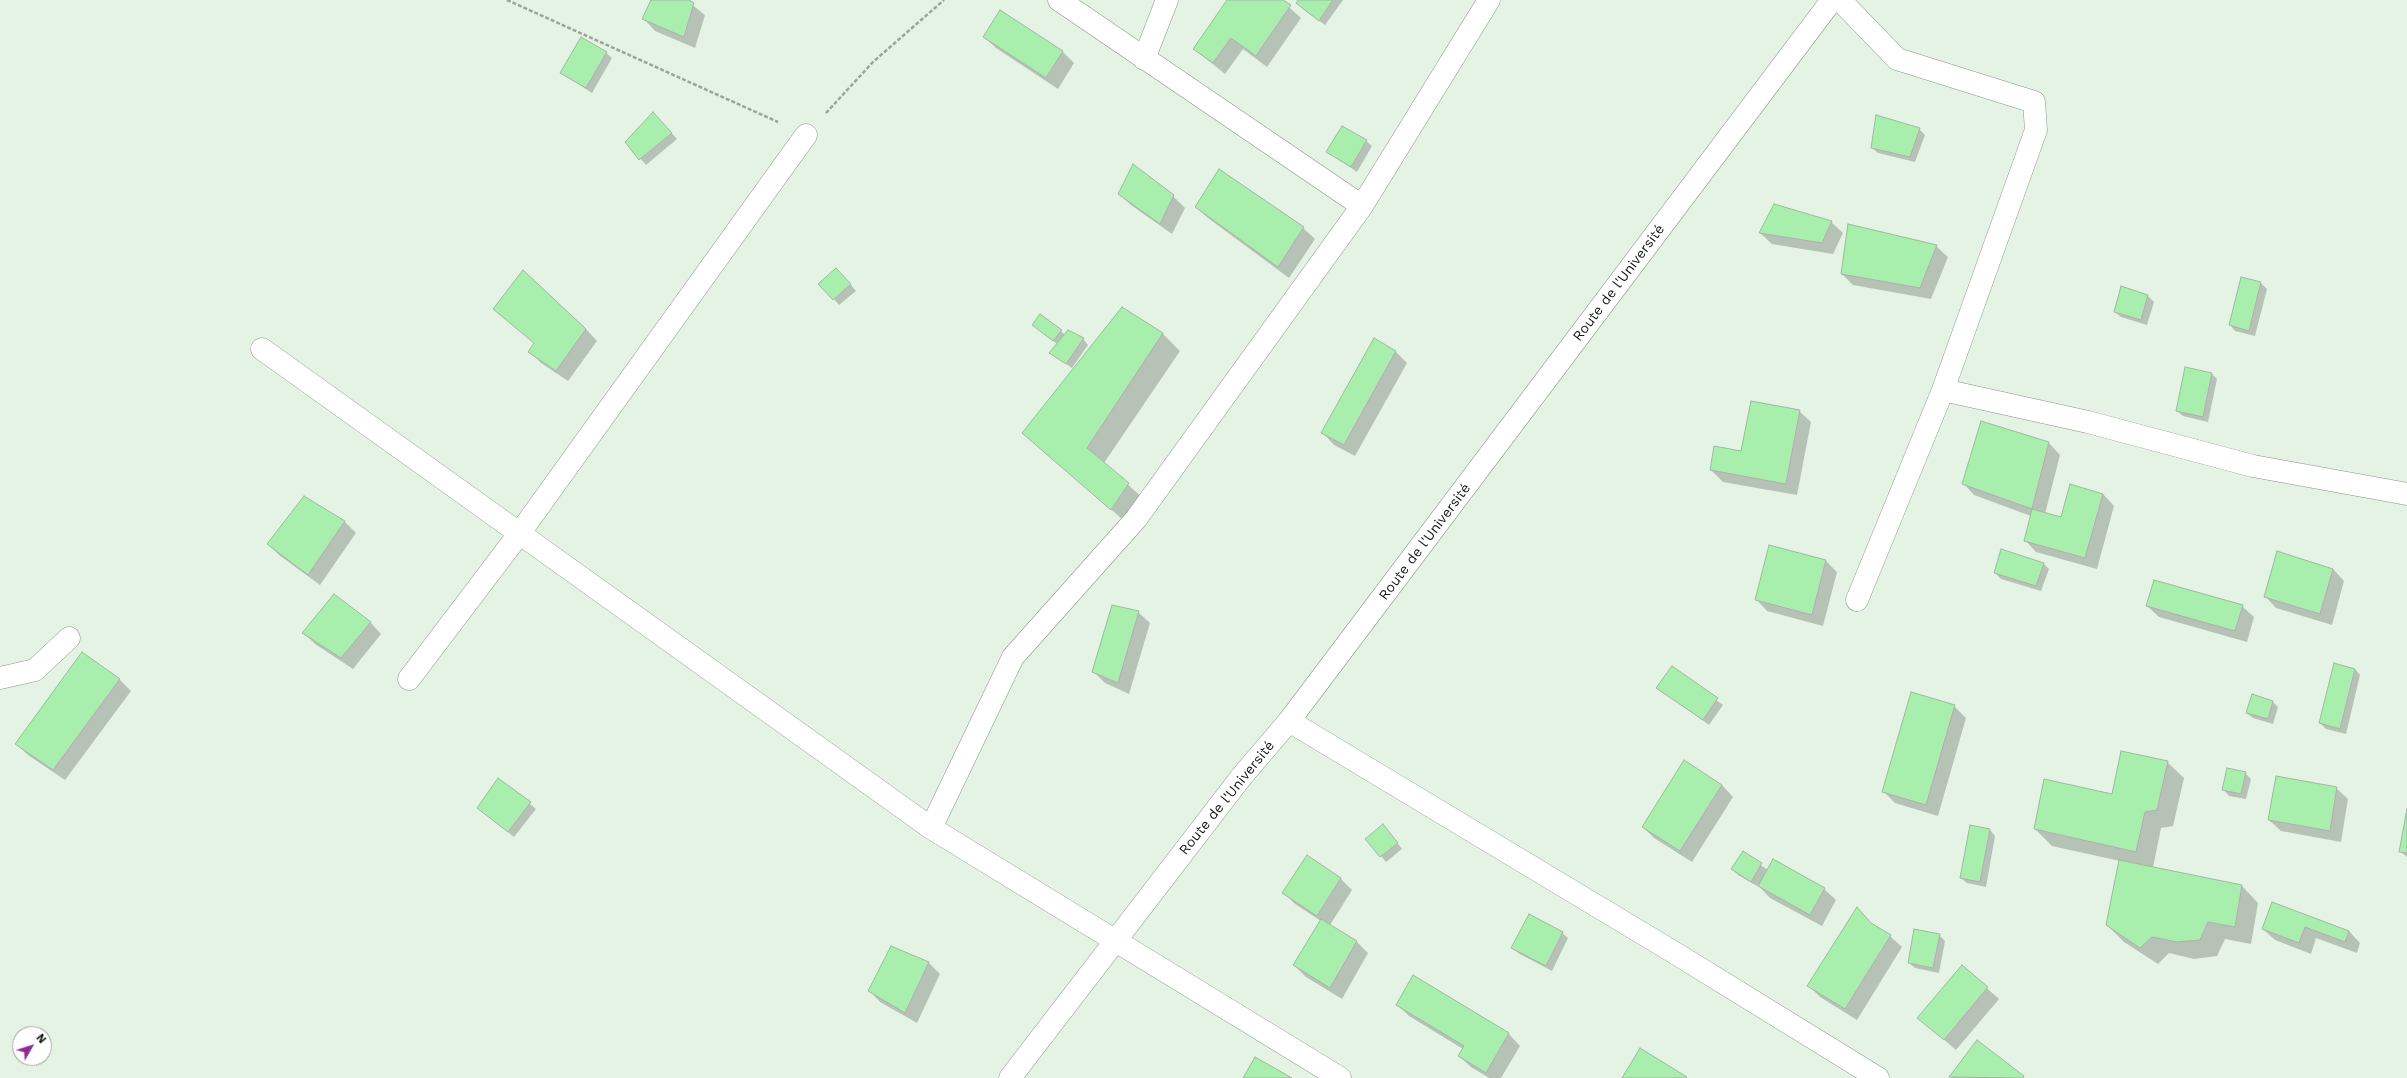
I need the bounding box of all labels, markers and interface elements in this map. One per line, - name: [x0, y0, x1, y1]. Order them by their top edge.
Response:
- street label: Route de l'Université: [1570, 221, 1668, 345]
- street label: Route de l'Université: [1376, 480, 1474, 604]
- street label: Route de l'Université: [1176, 738, 1278, 858]
- north arrow: [12, 1026, 52, 1066]
- text: N: [33, 1032, 49, 1046]

